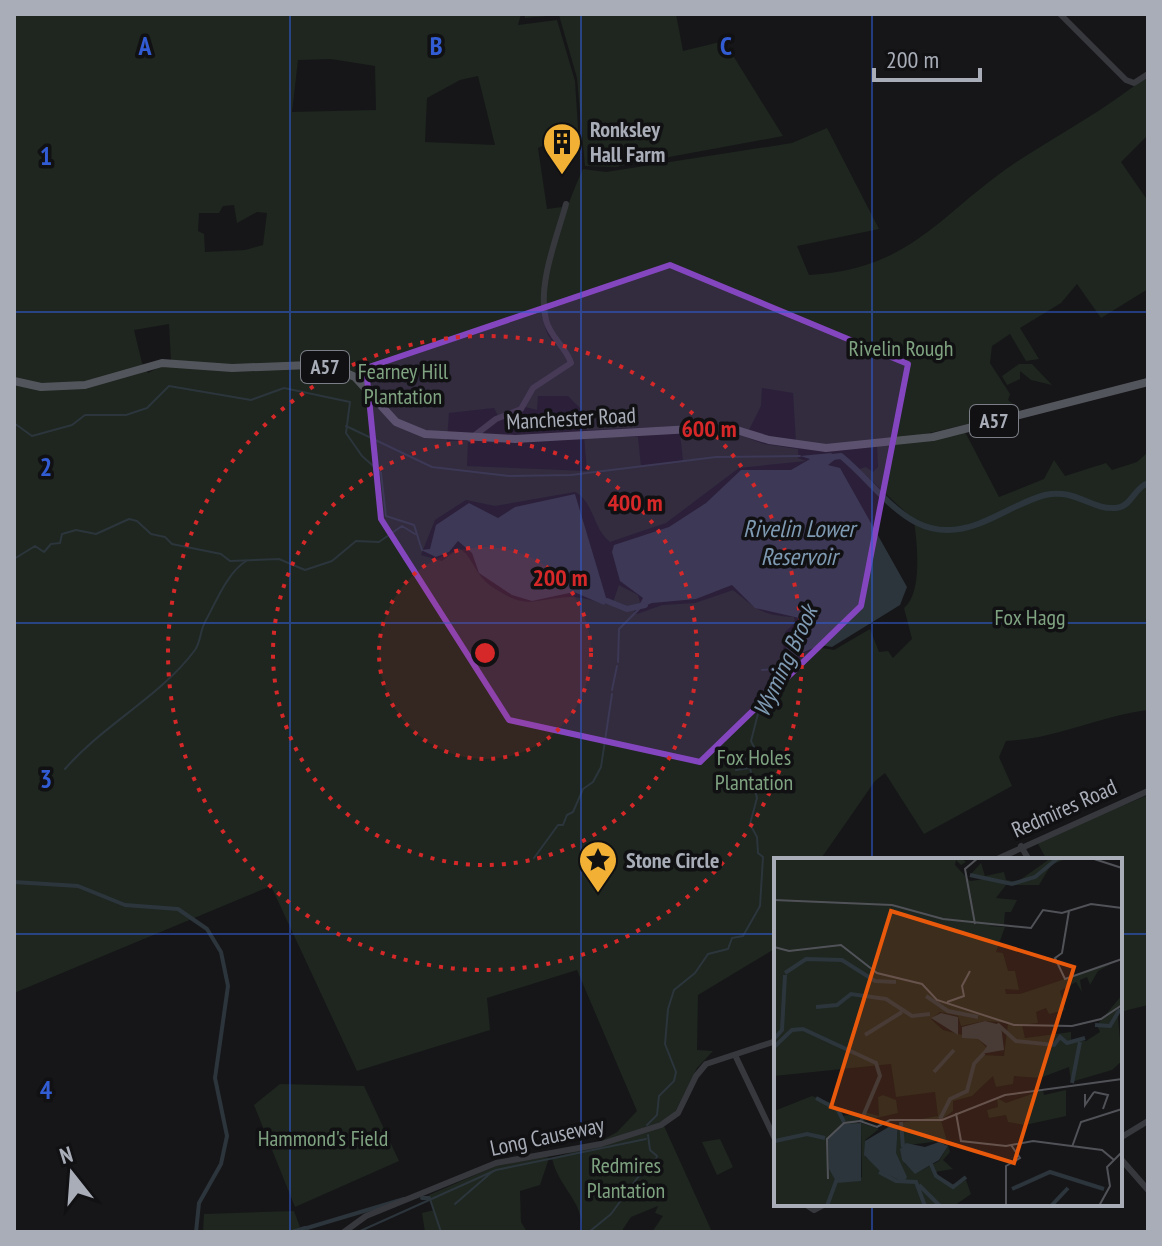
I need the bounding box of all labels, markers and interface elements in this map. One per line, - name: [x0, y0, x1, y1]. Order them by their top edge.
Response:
- text: A: [137, 29, 152, 62]
- text: B: [430, 29, 443, 62]
- text: C: [720, 29, 732, 62]
- scale bar: [874, 32, 980, 82]
- text: 200 m: [886, 44, 939, 75]
- place label: Ronksley Hall Farm: [590, 115, 665, 168]
- building icon: Ronksley Hall Farm: [541, 121, 583, 176]
- text: 1: [40, 139, 52, 172]
- park label: Rivelin Rough: [848, 334, 954, 362]
- road number: A57: [301, 351, 349, 383]
- park label: Fearney Hill Plantation: [358, 357, 449, 410]
- street label: Manchester Road: [506, 401, 636, 435]
- road number: A57: [970, 405, 1018, 437]
- text: 600 m: [681, 413, 737, 444]
- text: 2: [40, 450, 52, 483]
- text: 400 m: [607, 487, 663, 518]
- water label: Rivelin Lower Reservoir: [743, 513, 858, 572]
- text: 200 m: [532, 562, 588, 593]
- water label: Wyming Brook: [746, 598, 825, 722]
- park label: Fox Hagg: [995, 603, 1065, 631]
- centre of rings: [471, 639, 499, 667]
- park label: Fox Holes Plantation: [715, 743, 793, 796]
- text: 3: [40, 762, 52, 795]
- street label: Redmires Road: [1007, 772, 1121, 844]
- place icon: Stone Circle: [577, 839, 619, 894]
- place label: Stone Circle: [626, 846, 719, 874]
- inset map: [774, 858, 1122, 1206]
- text: 4: [40, 1073, 53, 1106]
- street label: Long Causeway: [487, 1110, 607, 1162]
- park label: Hammond's Field: [258, 1124, 388, 1152]
- north arrow: [32, 1134, 112, 1214]
- text: N: [56, 1140, 76, 1170]
- park label: Redmires Plantation: [587, 1151, 665, 1204]

